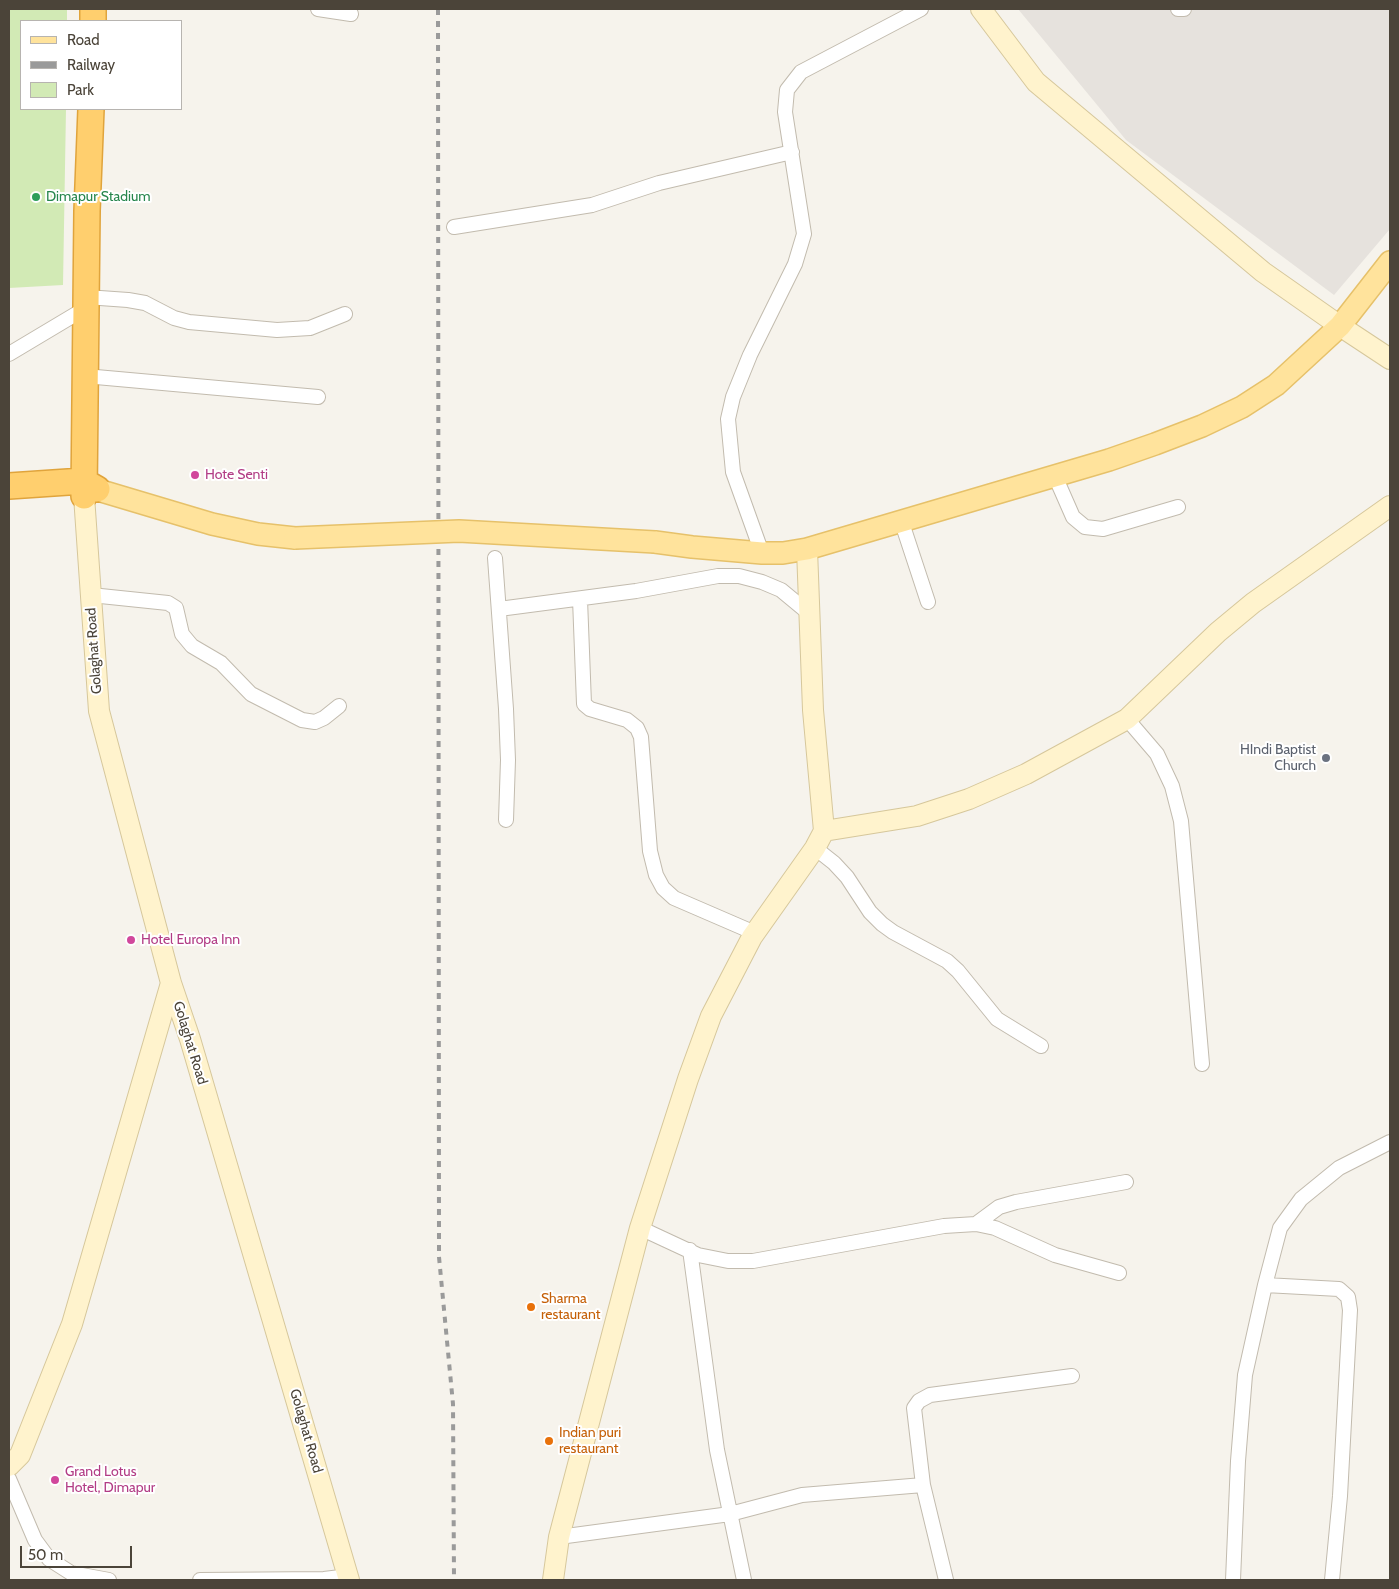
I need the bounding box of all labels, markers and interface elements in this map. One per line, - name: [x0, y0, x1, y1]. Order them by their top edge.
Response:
- legend: [20, 20, 182, 110]
- text: Road: [67, 31, 100, 49]
- text: Railway: [67, 56, 115, 74]
- text: Park: [67, 81, 94, 99]
- place label: Dimapur Stadium: [46, 189, 151, 205]
- marker: Dimapur Stadium: [30, 191, 42, 203]
- place label: Hote Senti: [205, 467, 268, 483]
- marker: Hote Senti: [189, 469, 201, 481]
- street label: Golaghat Road: [83, 607, 105, 695]
- place label: HIndi Baptist Church: [1240, 742, 1316, 774]
- marker: HIndi Baptist Church: [1320, 752, 1332, 764]
- place label: Hotel Europa Inn: [141, 932, 240, 948]
- marker: Hotel Europa Inn: [125, 934, 137, 946]
- street label: Golaghat Road: [169, 999, 211, 1087]
- place label: Sharma restaurant: [541, 1291, 600, 1324]
- marker: Sharma restaurant: [525, 1301, 537, 1313]
- street label: Golaghat Road: [286, 1387, 326, 1475]
- place label: Indian puri restaurant: [559, 1425, 621, 1458]
- marker: Indian puri restaurant: [543, 1435, 555, 1447]
- place label: Grand Lotus Hotel, Dimapur: [65, 1464, 155, 1496]
- marker: Grand Lotus Hotel, Dimapur: [49, 1474, 61, 1486]
- scale bar: [22, 1536, 135, 1568]
- text: 50 m: [28, 1546, 63, 1564]

